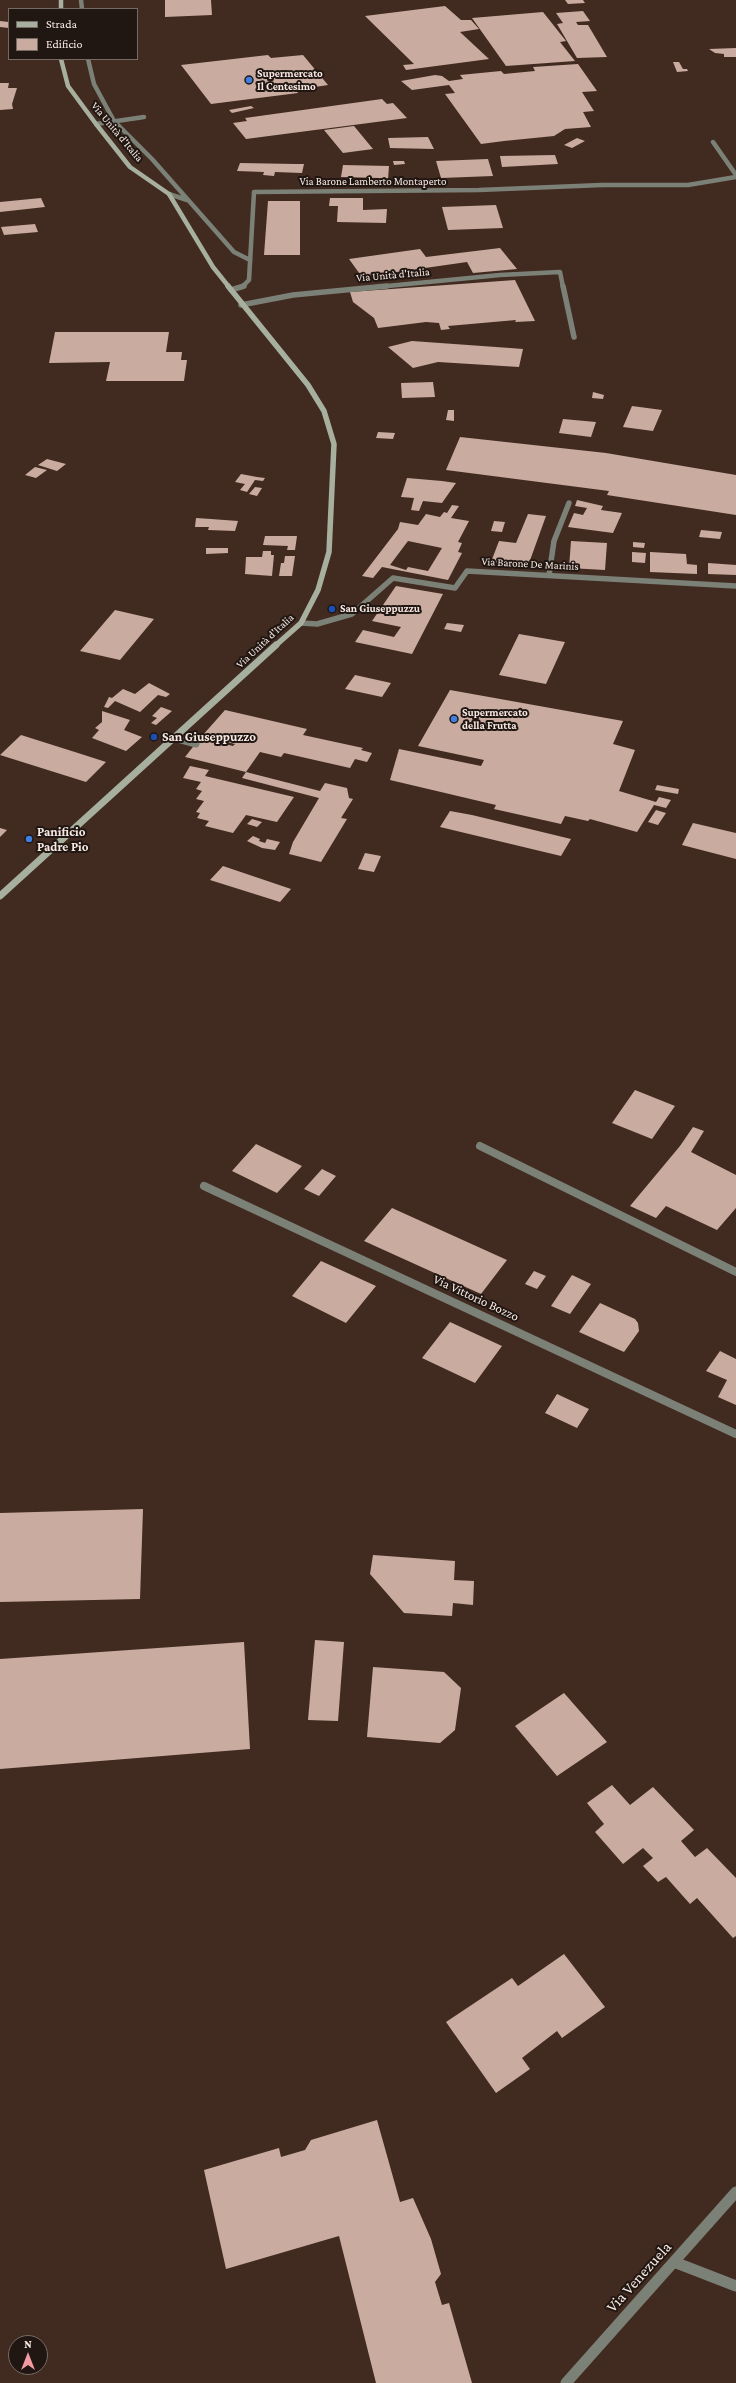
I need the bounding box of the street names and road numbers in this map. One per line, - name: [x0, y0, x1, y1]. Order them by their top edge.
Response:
- street label: Via Unità d'Italia: [88, 99, 146, 165]
- street label: Via Barone Lamberto Montaperto: [300, 175, 446, 189]
- street label: Via Unità d'Italia: [356, 265, 430, 285]
- street label: Via Barone De Marinis: [481, 555, 579, 573]
- street label: Via Unità d'Italia: [233, 611, 297, 671]
- street label: Via Vittorio Bozzo: [431, 1271, 521, 1325]
- street label: Via Venezuela: [602, 2238, 676, 2316]

